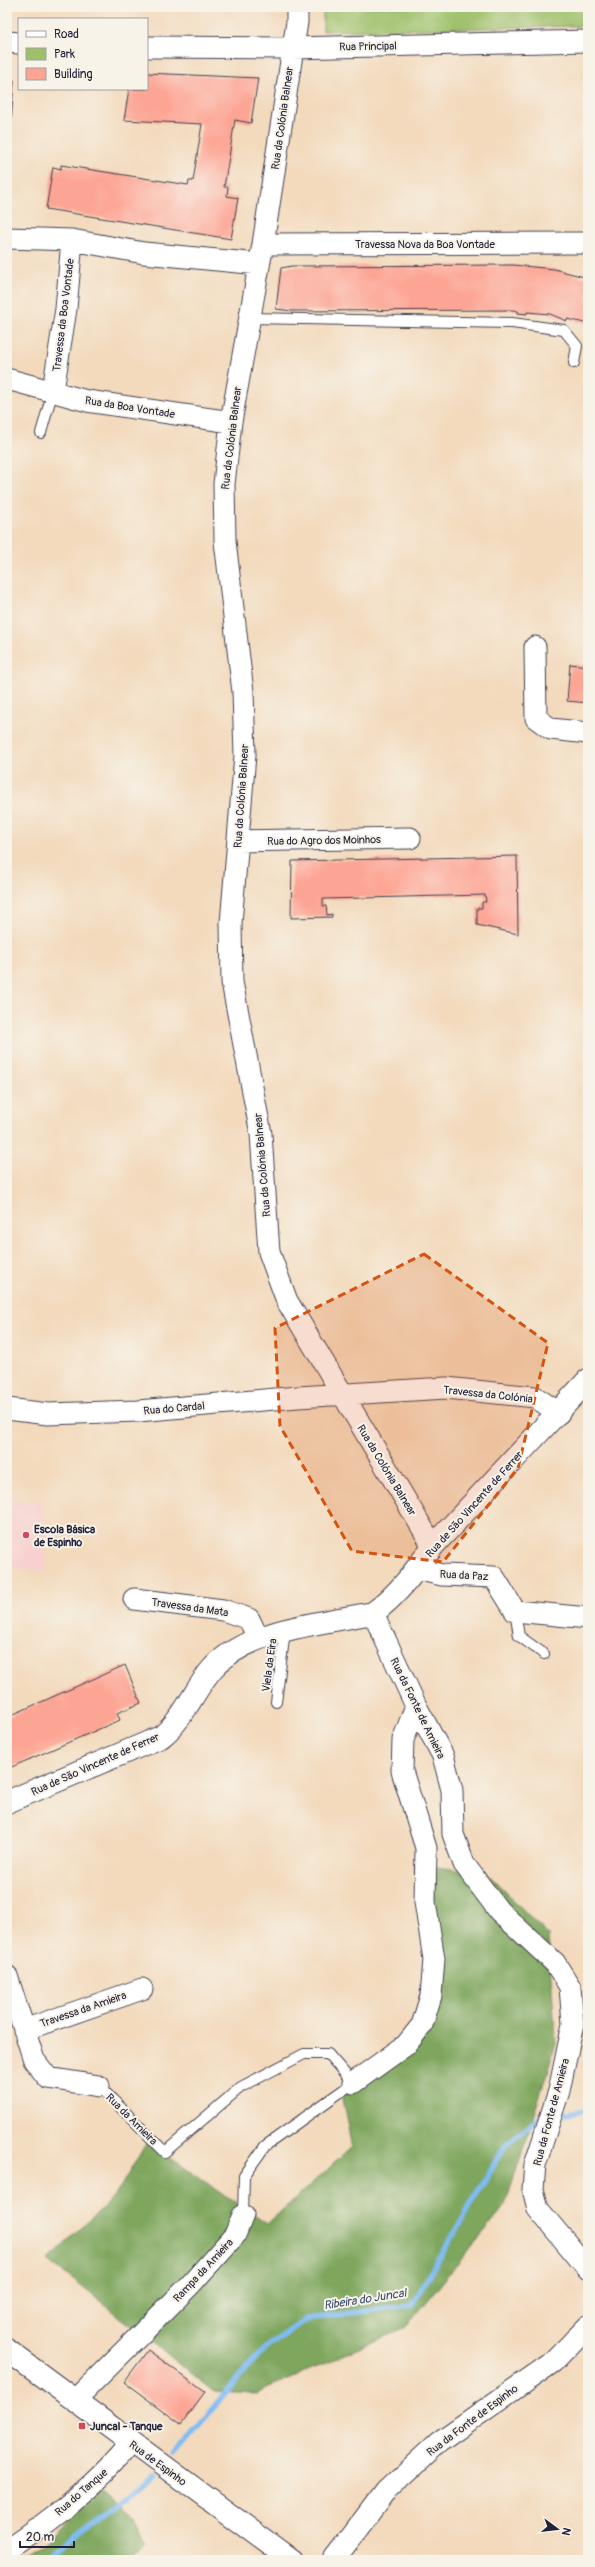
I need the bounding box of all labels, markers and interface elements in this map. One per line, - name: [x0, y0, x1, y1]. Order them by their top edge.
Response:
- legend: [18, 18, 148, 90]
- text: Road: [54, 27, 79, 42]
- street label: Rua Principal: [339, 39, 397, 54]
- text: Park: [54, 47, 75, 62]
- street label: Rua da Colónia Balnear: [269, 66, 296, 170]
- text: Building: [54, 67, 93, 82]
- street label: Travessa Nova da Boa Vontade: [355, 238, 495, 251]
- street label: Travessa da Boa Vontade: [50, 257, 77, 372]
- street label: Rua da Colónia Balnear: [219, 386, 244, 490]
- street label: Rua da Boa Vontade: [84, 394, 176, 421]
- street label: Rua da Colónia Balnear: [231, 744, 252, 848]
- street label: Rua do Agro dos Moinhos: [267, 833, 381, 848]
- street label: Rua da Colónia Balnear: [251, 1113, 274, 1217]
- street label: Travessa da Colónia: [442, 1383, 533, 1406]
- street label: Rua do Cardal: [143, 1399, 205, 1418]
- street label: Rua da Colónia Balnear: [354, 1422, 419, 1518]
- street label: Rua de São Vincente de Ferrer: [423, 1448, 526, 1560]
- place label: Escola Básica de Espinho: [34, 1523, 95, 1549]
- marker: Escola Básica de Espinho: [21, 1530, 31, 1540]
- street label: Rua da Paz: [439, 1568, 489, 1583]
- street label: Travessa da Mata: [151, 1596, 229, 1619]
- street label: Viela da Eira: [259, 1638, 280, 1693]
- street label: Rua da Fonte de Amieira: [387, 1656, 448, 1761]
- street label: Rua de São Vincente de Ferrer: [29, 1730, 161, 1799]
- street label: Travessa da Amieira: [38, 1989, 128, 2030]
- street label: Rua da Fonte de Amieira: [531, 2057, 572, 2167]
- street label: Rua da Amieira: [103, 2091, 160, 2148]
- street label: Rampa da Amieira: [171, 2236, 236, 2305]
- water label: Ribeira do Juncal: [323, 2285, 409, 2313]
- street label: Rua da Fonte de Espinho: [424, 2382, 521, 2459]
- place label: Juncal - Tanque: [90, 2420, 163, 2433]
- marker: Juncal - Tanque: [77, 2421, 87, 2431]
- street label: Rua de Espinho: [127, 2438, 189, 2489]
- street label: Rua do Tanque: [52, 2466, 111, 2519]
- north arrow: [537, 2509, 577, 2549]
- scale bar: [20, 2523, 74, 2549]
- text: N: [559, 2526, 573, 2537]
- text: 20 m: [26, 2530, 55, 2545]

